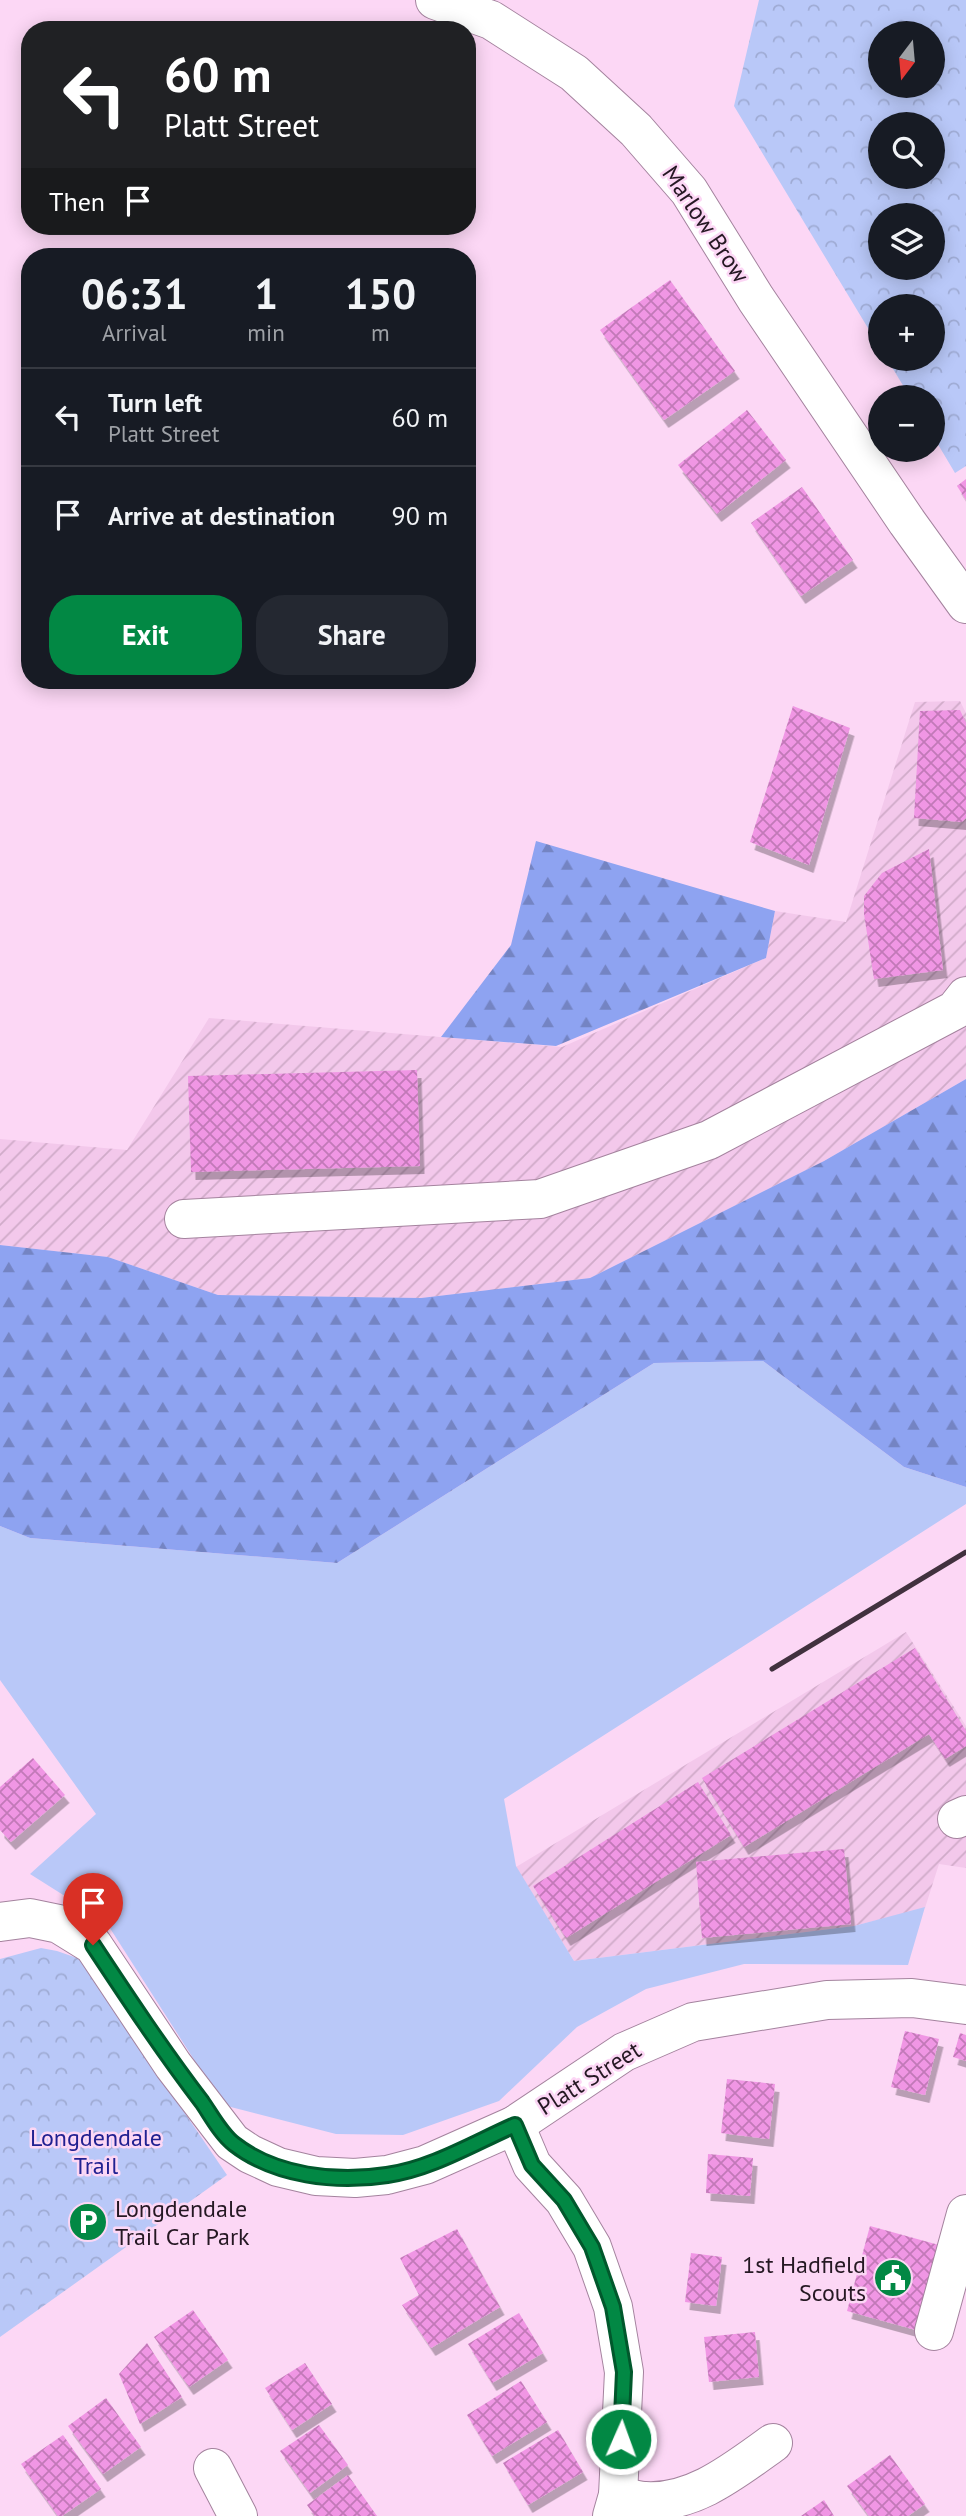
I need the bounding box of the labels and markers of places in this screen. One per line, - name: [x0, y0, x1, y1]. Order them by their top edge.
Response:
- pin: [63, 1873, 123, 1945]
- place label: Longdendale Trail Car Park: [115, 2193, 250, 2252]
- parking icon: Longdendale Trail Car Park: [67, 2201, 109, 2243]
- place label: 1st Hadfield Scouts: [742, 2249, 866, 2308]
- public building icon: 1st Hadfield Scouts: [872, 2257, 914, 2299]

